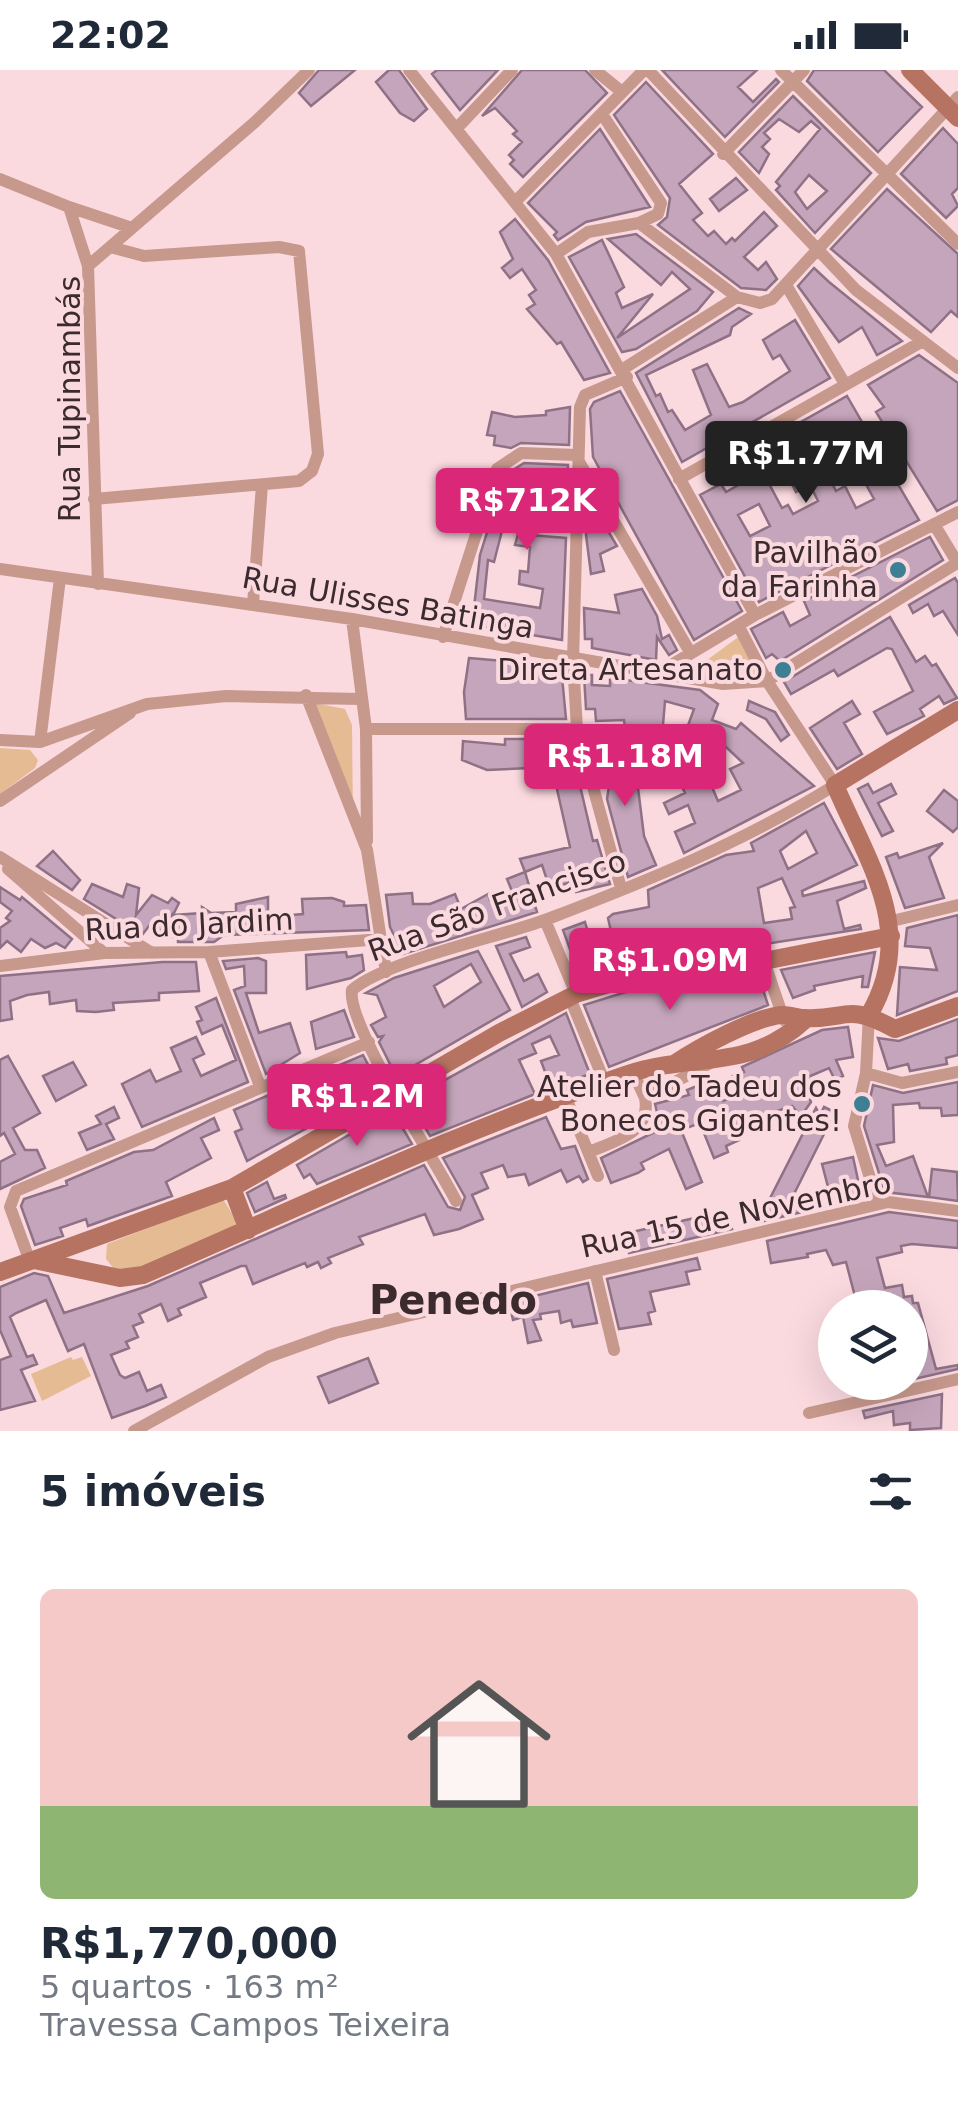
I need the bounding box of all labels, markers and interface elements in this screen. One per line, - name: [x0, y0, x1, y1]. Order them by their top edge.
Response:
- text: 22:02: [50, 13, 171, 57]
- street label: Rua Tupinambás: [52, 276, 87, 522]
- pin: R$1.77M: [714, 421, 898, 506]
- text: R$1.77M: [727, 434, 885, 472]
- pin: R$712K: [446, 468, 608, 553]
- text: R$712K: [458, 481, 596, 519]
- place label: Pavilhão da Farinha: [721, 535, 878, 604]
- marker: Pavilhão da Farinha: [887, 559, 909, 581]
- street label: Rua Ulisses Batinga: [240, 560, 537, 645]
- place label: Direta Artesanato: [497, 652, 763, 687]
- marker: Direta Artesanato: [772, 659, 794, 681]
- pin: R$1.18M: [533, 724, 717, 809]
- text: R$1.18M: [546, 737, 704, 775]
- street label: Rua São Francisco: [363, 843, 631, 968]
- street label: Rua do Jardim: [84, 902, 294, 947]
- pin: R$1.09M: [578, 928, 762, 1013]
- text: R$1.09M: [591, 941, 749, 979]
- pin: R$1.2M: [276, 1064, 438, 1149]
- place label: Atelier do Tadeu dos Bonecos Gigantes!: [537, 1069, 842, 1138]
- text: R$1.2M: [289, 1077, 425, 1115]
- marker: Atelier do Tadeu dos Bonecos Gigantes!: [851, 1093, 873, 1115]
- street label: Rua 15 de Novembro: [577, 1164, 894, 1265]
- district label: Penedo: [369, 1277, 537, 1323]
- map controls: [818, 1290, 928, 1400]
- button: layers: [818, 1290, 928, 1400]
- icon: filters: [863, 1464, 918, 1519]
- text: 5 imóveis: [40, 1467, 266, 1516]
- icon: home: [389, 1654, 569, 1834]
- text: R$1,770,000: [40, 1919, 338, 1968]
- text: 5 quartos · 163 m²: [40, 1968, 338, 2006]
- text: Travessa Campos Teixeira: [40, 2006, 451, 2044]

